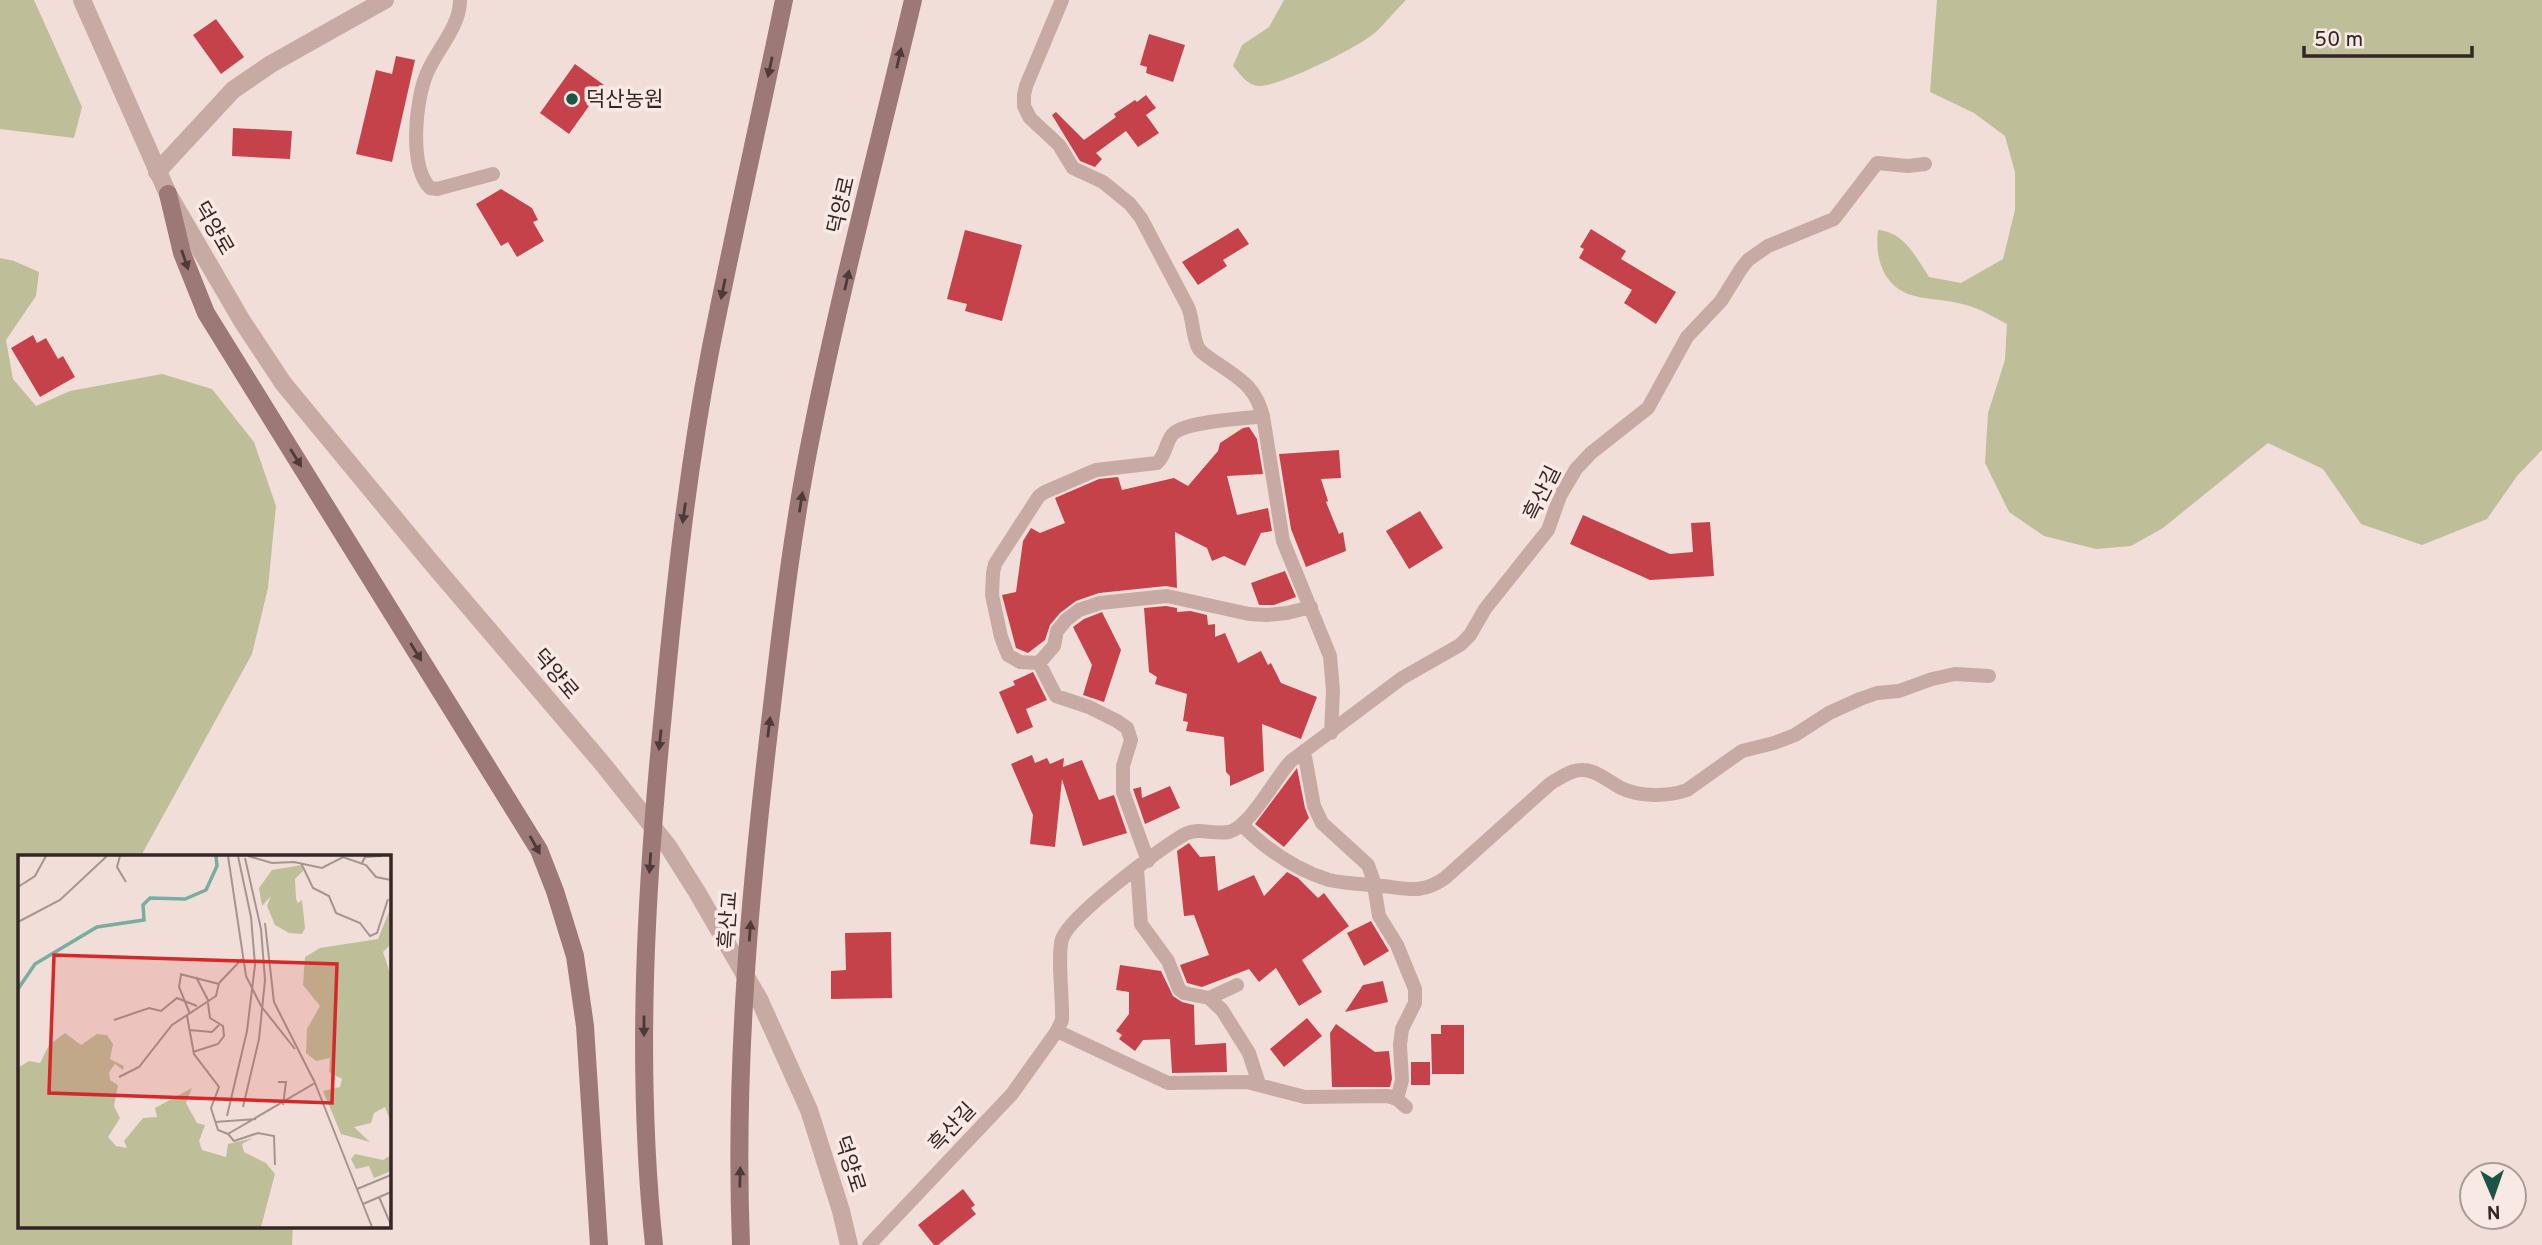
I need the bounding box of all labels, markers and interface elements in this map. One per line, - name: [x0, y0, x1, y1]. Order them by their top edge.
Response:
- scale bar: [2304, 14, 2472, 58]
- text: 50 m: [2314, 27, 2363, 54]
- one-way arrow: [894, 47, 905, 69]
- one-way arrow: [765, 56, 776, 78]
- place label: 덕산농원: [586, 87, 663, 114]
- marker: 덕산농원: [564, 91, 580, 107]
- street label: 덕양로: [823, 174, 862, 237]
- street label: 덕양로: [187, 197, 239, 261]
- one-way arrow: [180, 250, 191, 271]
- one-way arrow: [842, 269, 853, 291]
- one-way arrow: [718, 278, 729, 300]
- one-way arrow: [289, 449, 302, 468]
- street label: 흑산길: [1519, 462, 1568, 526]
- one-way arrow: [795, 491, 806, 513]
- one-way arrow: [678, 502, 689, 524]
- one-way arrow: [409, 642, 422, 661]
- street label: 덕양로: [526, 644, 584, 706]
- one-way arrow: [764, 716, 775, 738]
- one-way arrow: [655, 729, 666, 751]
- one-way arrow: [529, 835, 541, 855]
- one-way arrow: [644, 852, 655, 874]
- inset map: [18, 855, 390, 1228]
- street label: 흑산교: [714, 890, 745, 950]
- one-way arrow: [745, 919, 756, 941]
- one-way arrow: [638, 1016, 650, 1038]
- street label: 흑산길: [923, 1098, 983, 1158]
- street label: 덕양로: [827, 1133, 870, 1196]
- north arrow: [2458, 1161, 2528, 1231]
- one-way arrow: [735, 1166, 746, 1188]
- text: N: [2486, 1199, 2501, 1223]

